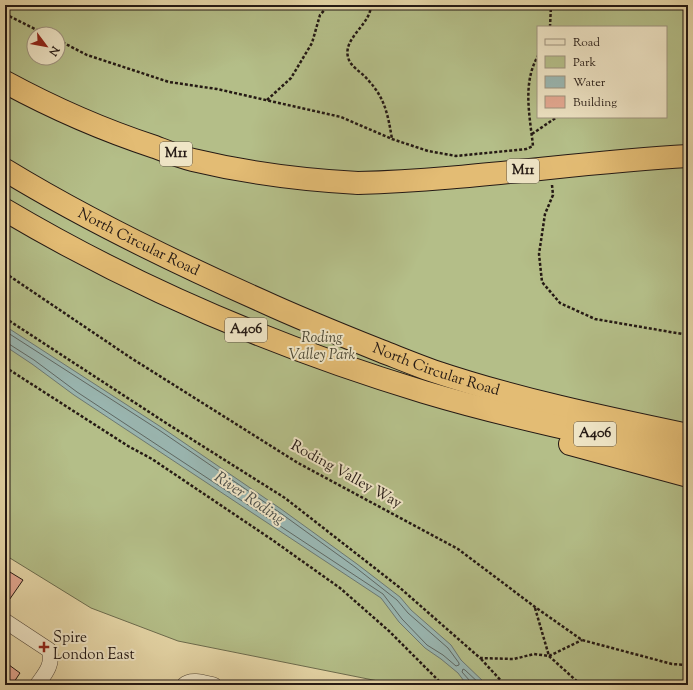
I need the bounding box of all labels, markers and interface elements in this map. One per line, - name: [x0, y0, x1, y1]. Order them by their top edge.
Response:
- north arrow: [26, 26, 66, 66]
- legend: [537, 26, 667, 118]
- text: Road: [573, 34, 600, 52]
- text: N: [44, 42, 63, 59]
- text: Park: [573, 54, 596, 72]
- text: Water: [573, 74, 606, 92]
- text: Building: [573, 94, 617, 112]
- road number: M11: [160, 142, 192, 166]
- road number: M11: [507, 159, 539, 183]
- street label: North Circular Road: [74, 203, 203, 282]
- road number: A406: [225, 318, 267, 342]
- park label: Roding Valley Park: [289, 328, 356, 366]
- street label: North Circular Road: [369, 338, 503, 402]
- road number: A406: [574, 422, 616, 446]
- street label: Roding Valley Way: [287, 436, 406, 515]
- water label: River Roding: [209, 467, 289, 531]
- place label: Spire London East: [53, 628, 135, 666]
- marker: Spire London East: [38, 641, 50, 653]

